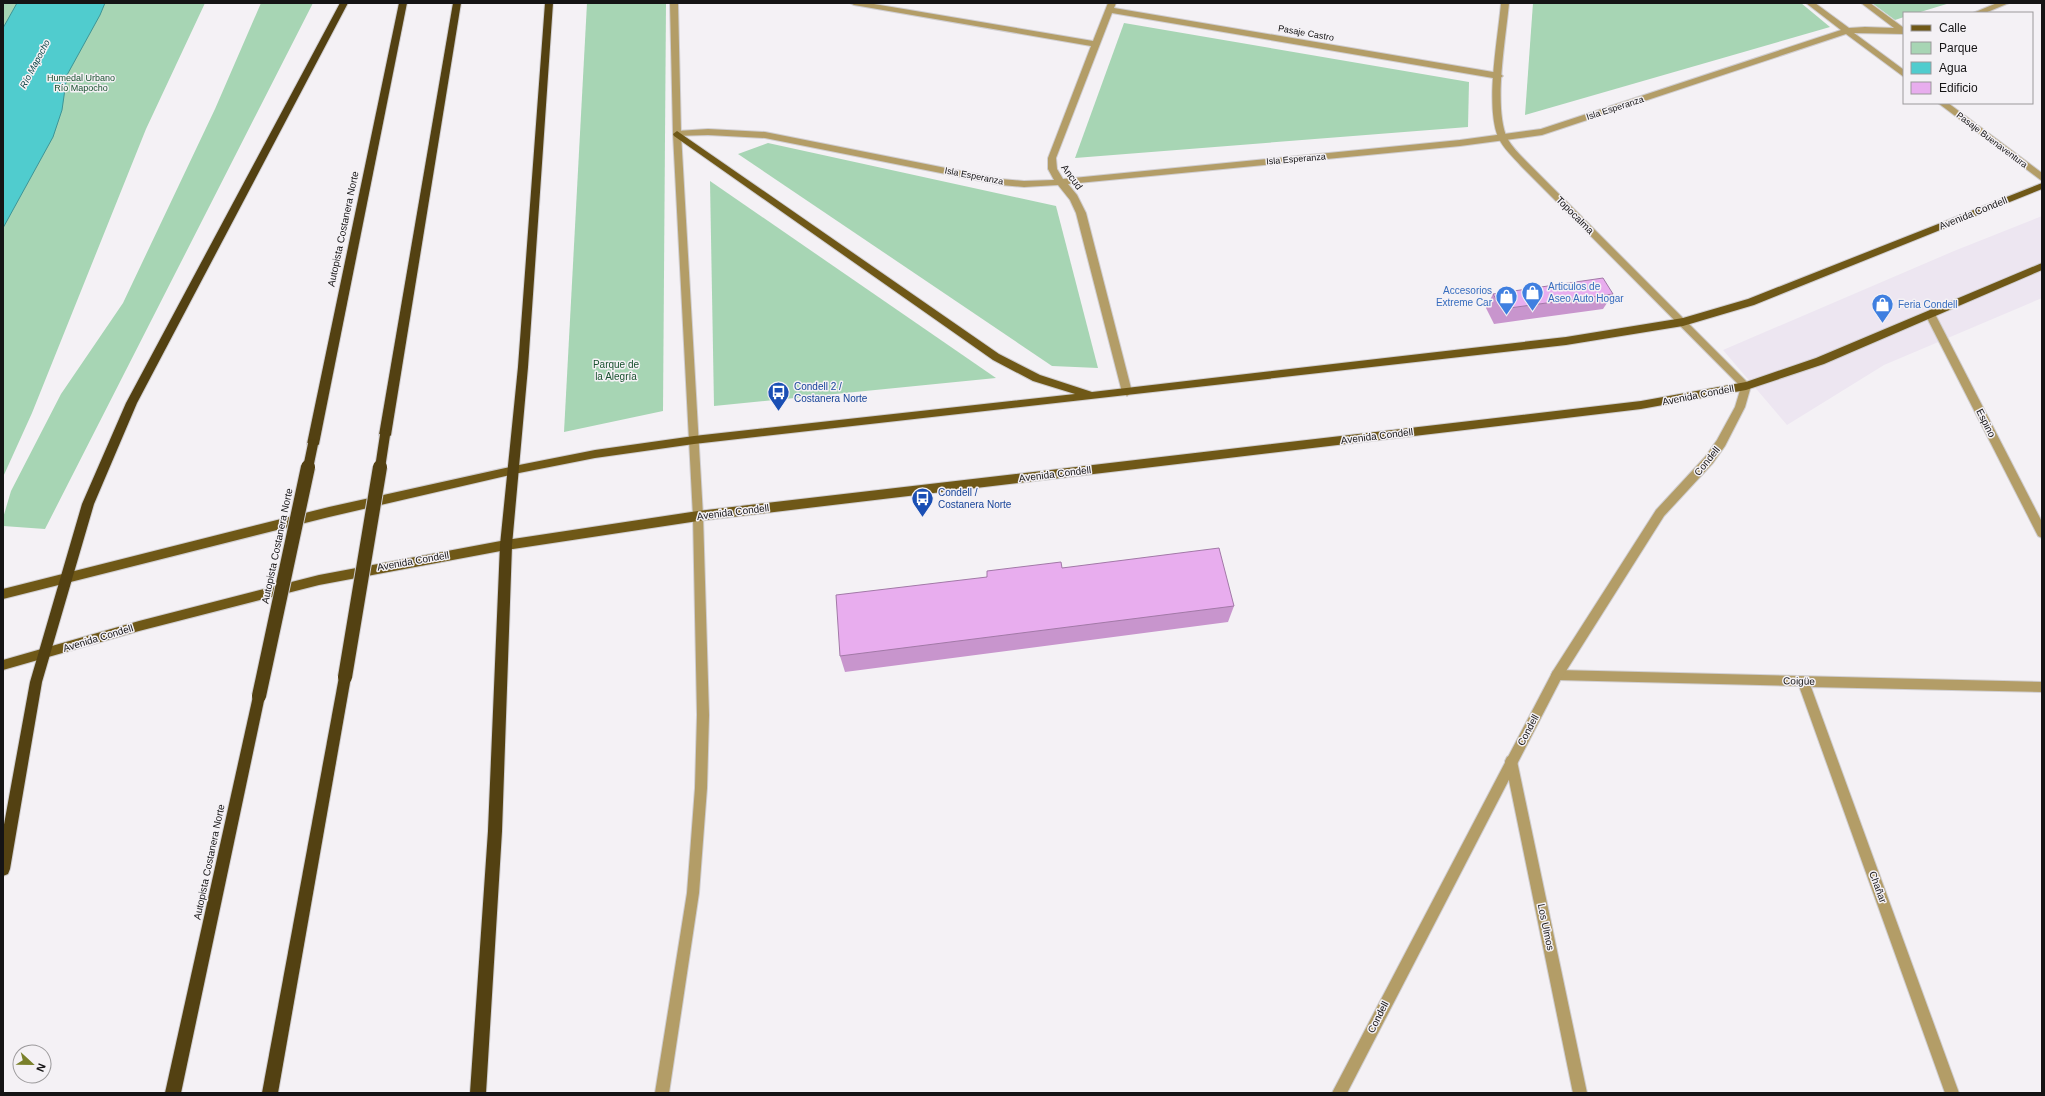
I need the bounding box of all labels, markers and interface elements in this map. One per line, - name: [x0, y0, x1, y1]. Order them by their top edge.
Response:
- legend: [1903, 12, 2033, 104]
- text: Calle: [1939, 21, 1967, 35]
- street label: Pasaje Castro: [1277, 23, 1335, 43]
- water label: Río Mapocho: [18, 38, 52, 90]
- text: Parque: [1939, 41, 1978, 55]
- text: Agua: [1939, 61, 1967, 75]
- park label: Humedal Urbano Río Mapocho: [47, 73, 115, 93]
- text: Edificio: [1939, 81, 1978, 95]
- street label: Isla Esperanza: [1585, 94, 1645, 122]
- street label: Pasaje Buenaventura: [1955, 110, 2029, 170]
- street label: Isla Esperanza: [1266, 151, 1326, 167]
- street label: Ancud: [1059, 162, 1085, 192]
- street label: Isla Esperanza: [944, 165, 1004, 187]
- street label: Autopista Costanera Norte: [325, 170, 361, 288]
- street label: Topocalma: [1554, 194, 1596, 236]
- street label: Avenida Condell: [1937, 194, 2009, 232]
- shop icon: Articulos de Aseo Auto Hogar: [1519, 279, 1545, 312]
- place label: Articulos de Aseo Auto Hogar: [1548, 281, 1624, 304]
- shop icon: Accesorios Extreme Car: [1494, 283, 1520, 316]
- place label: Accesorios Extreme Car: [1436, 285, 1493, 308]
- shop icon: Feria Condell: [1869, 291, 1895, 324]
- place label: Feria Condell: [1898, 299, 1957, 310]
- park label: Parque de la Alegría: [593, 359, 640, 382]
- bus stop icon: Condell 2 / Costanera Norte: [766, 379, 792, 412]
- place label: Condell 2 / Costanera Norte: [794, 381, 868, 404]
- street label: Avenida Condell: [1661, 383, 1735, 407]
- street label: Espino: [1974, 407, 1998, 440]
- street label: Avenida Condell: [1340, 426, 1414, 446]
- street label: Condell: [1692, 444, 1722, 478]
- street label: Avenida Condell: [1018, 464, 1092, 484]
- bus stop icon: Condell / Costanera Norte: [909, 485, 935, 518]
- street label: Autopista Costanera Norte: [259, 487, 295, 605]
- place label: Condell / Costanera Norte: [938, 487, 1012, 510]
- street label: Avenida Condell: [696, 502, 770, 522]
- street label: Avenida Condell: [376, 549, 450, 573]
- street label: Avenida Condell: [62, 622, 134, 654]
- street label: Coigüe: [1783, 675, 1815, 687]
- street label: Condell: [1515, 712, 1541, 748]
- street label: Autopista Costanera Norte: [191, 803, 227, 921]
- street label: Chañar: [1867, 870, 1889, 905]
- street label: Los Ulmos: [1536, 903, 1556, 951]
- street label: Condell: [1365, 999, 1391, 1035]
- north arrow: [12, 1044, 52, 1084]
- text: N: [34, 1062, 48, 1074]

